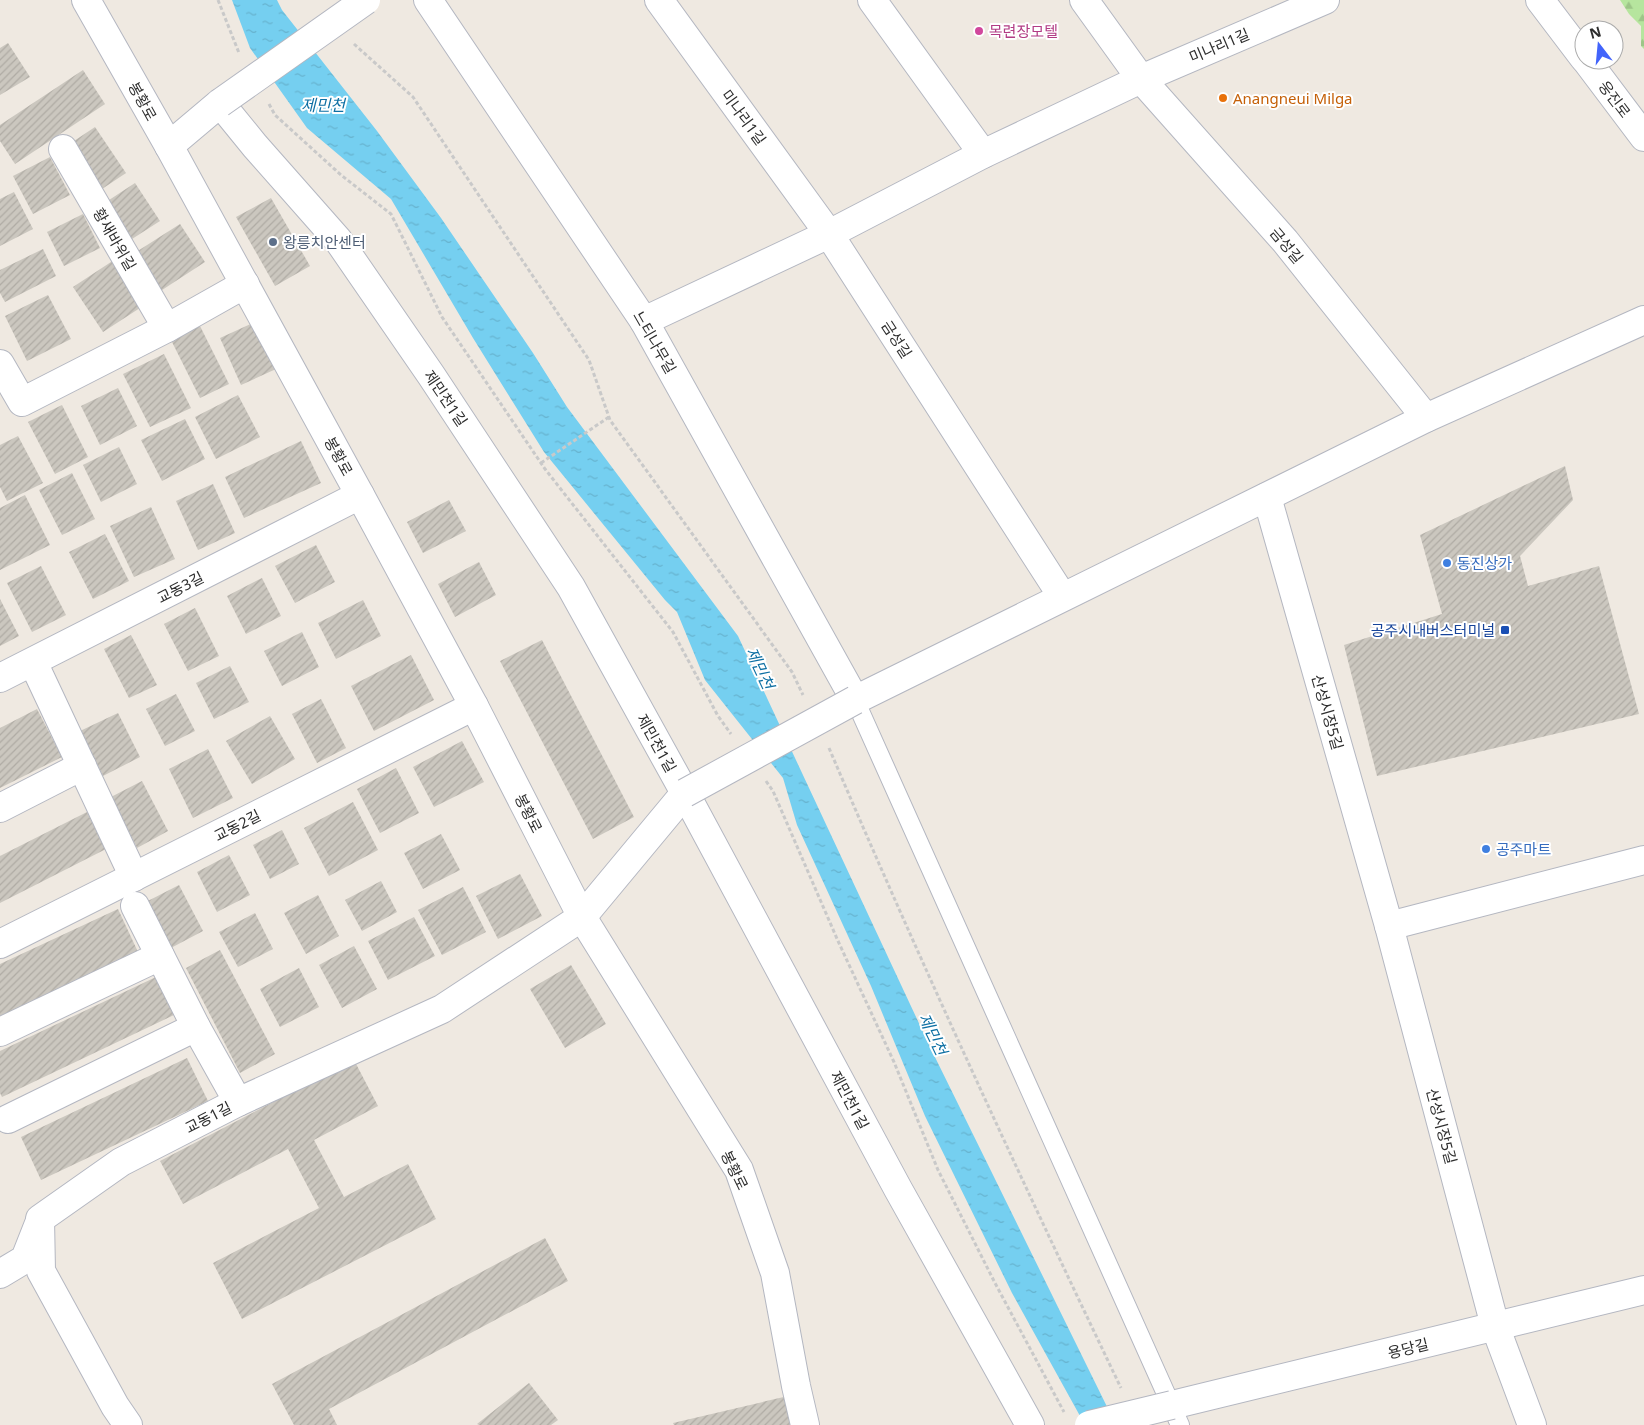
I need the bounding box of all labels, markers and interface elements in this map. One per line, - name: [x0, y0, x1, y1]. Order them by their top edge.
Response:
- north arrow: [1574, 20, 1624, 70]
- place label: 목련장모텔: [989, 21, 1058, 41]
- text: N: [1587, 21, 1603, 43]
- street label: 미나리1길: [1186, 23, 1252, 67]
- marker: 목련장모텔: [973, 25, 985, 37]
- street label: 웅진로: [1595, 76, 1635, 122]
- street label: 봉황로: [124, 78, 162, 124]
- street label: 미나리1길: [717, 85, 771, 149]
- place label: Anangneui Milga: [1233, 88, 1353, 108]
- marker: Anangneui Milga: [1217, 92, 1229, 104]
- water label: 제민천: [301, 94, 347, 116]
- street label: 황새바위길: [89, 204, 141, 274]
- street label: 금성길: [1266, 223, 1308, 267]
- place label: 왕릉치안센터: [283, 232, 366, 252]
- marker: 왕릉치안센터: [267, 236, 279, 248]
- street label: 느티나무길: [629, 307, 681, 377]
- street label: 금성길: [877, 316, 917, 362]
- street label: 제민천1길: [420, 366, 472, 430]
- street label: 봉황로: [320, 433, 358, 479]
- place label: 동진상가: [1457, 553, 1512, 573]
- marker: 동진상가: [1441, 557, 1453, 569]
- street label: 교동3길: [153, 567, 207, 607]
- place label: 공주시내버스터미널: [1371, 620, 1495, 640]
- marker: 공주시내버스터미널: [1499, 624, 1511, 636]
- water label: 제민천: [741, 643, 780, 695]
- street label: 산성시장5길: [1308, 672, 1348, 752]
- street label: 제민천1길: [633, 710, 681, 776]
- street label: 봉황로: [511, 790, 547, 836]
- street label: 교동2길: [210, 805, 264, 845]
- place label: 공주마트: [1496, 839, 1551, 859]
- marker: 공주마트: [1480, 843, 1492, 855]
- water label: 제민천: [913, 1009, 954, 1061]
- street label: 제민천1길: [826, 1067, 874, 1133]
- street label: 산성시장5길: [1422, 1086, 1462, 1166]
- street label: 교동1길: [181, 1097, 235, 1137]
- street label: 봉황로: [717, 1147, 753, 1193]
- street label: 용당길: [1385, 1333, 1431, 1363]

